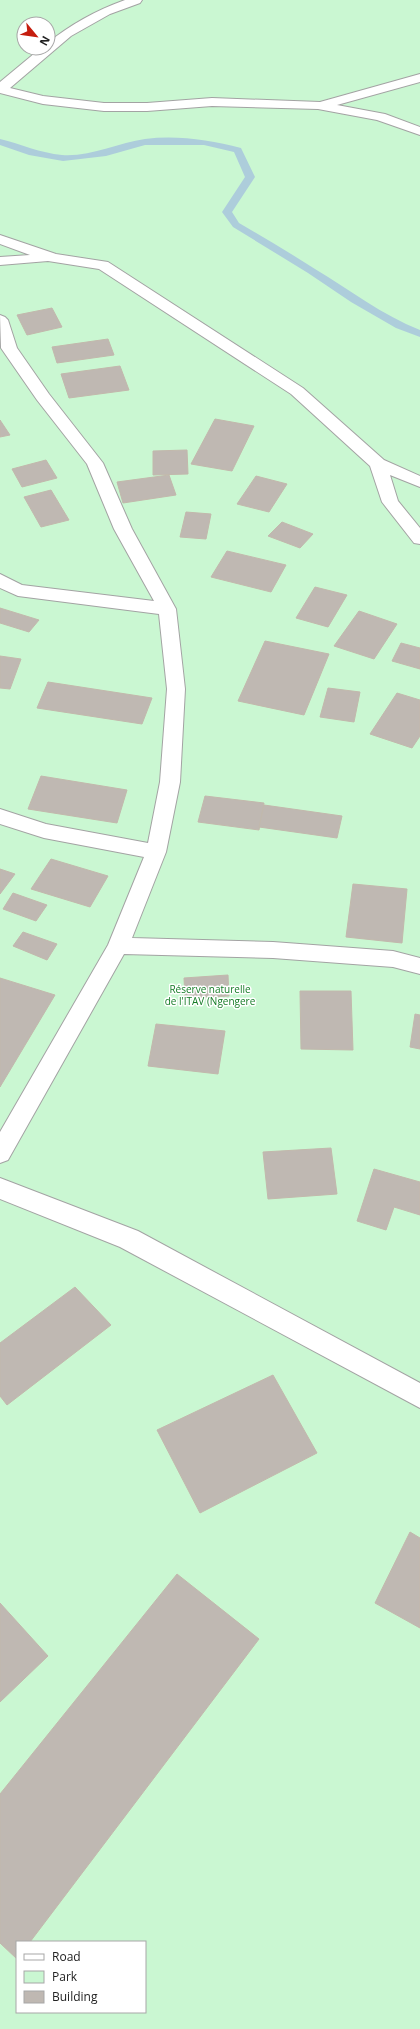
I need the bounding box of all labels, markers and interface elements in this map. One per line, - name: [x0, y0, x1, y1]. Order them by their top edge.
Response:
- north arrow: [16, 16, 56, 56]
- text: N: [36, 34, 54, 49]
- park label: Réserve naturelle de l'ITAV (Ngengere: [165, 982, 256, 1008]
- legend: [16, 1941, 146, 2013]
- text: Road: [52, 1948, 81, 1965]
- text: Park: [52, 1968, 78, 1985]
- text: Building: [52, 1988, 98, 2005]

